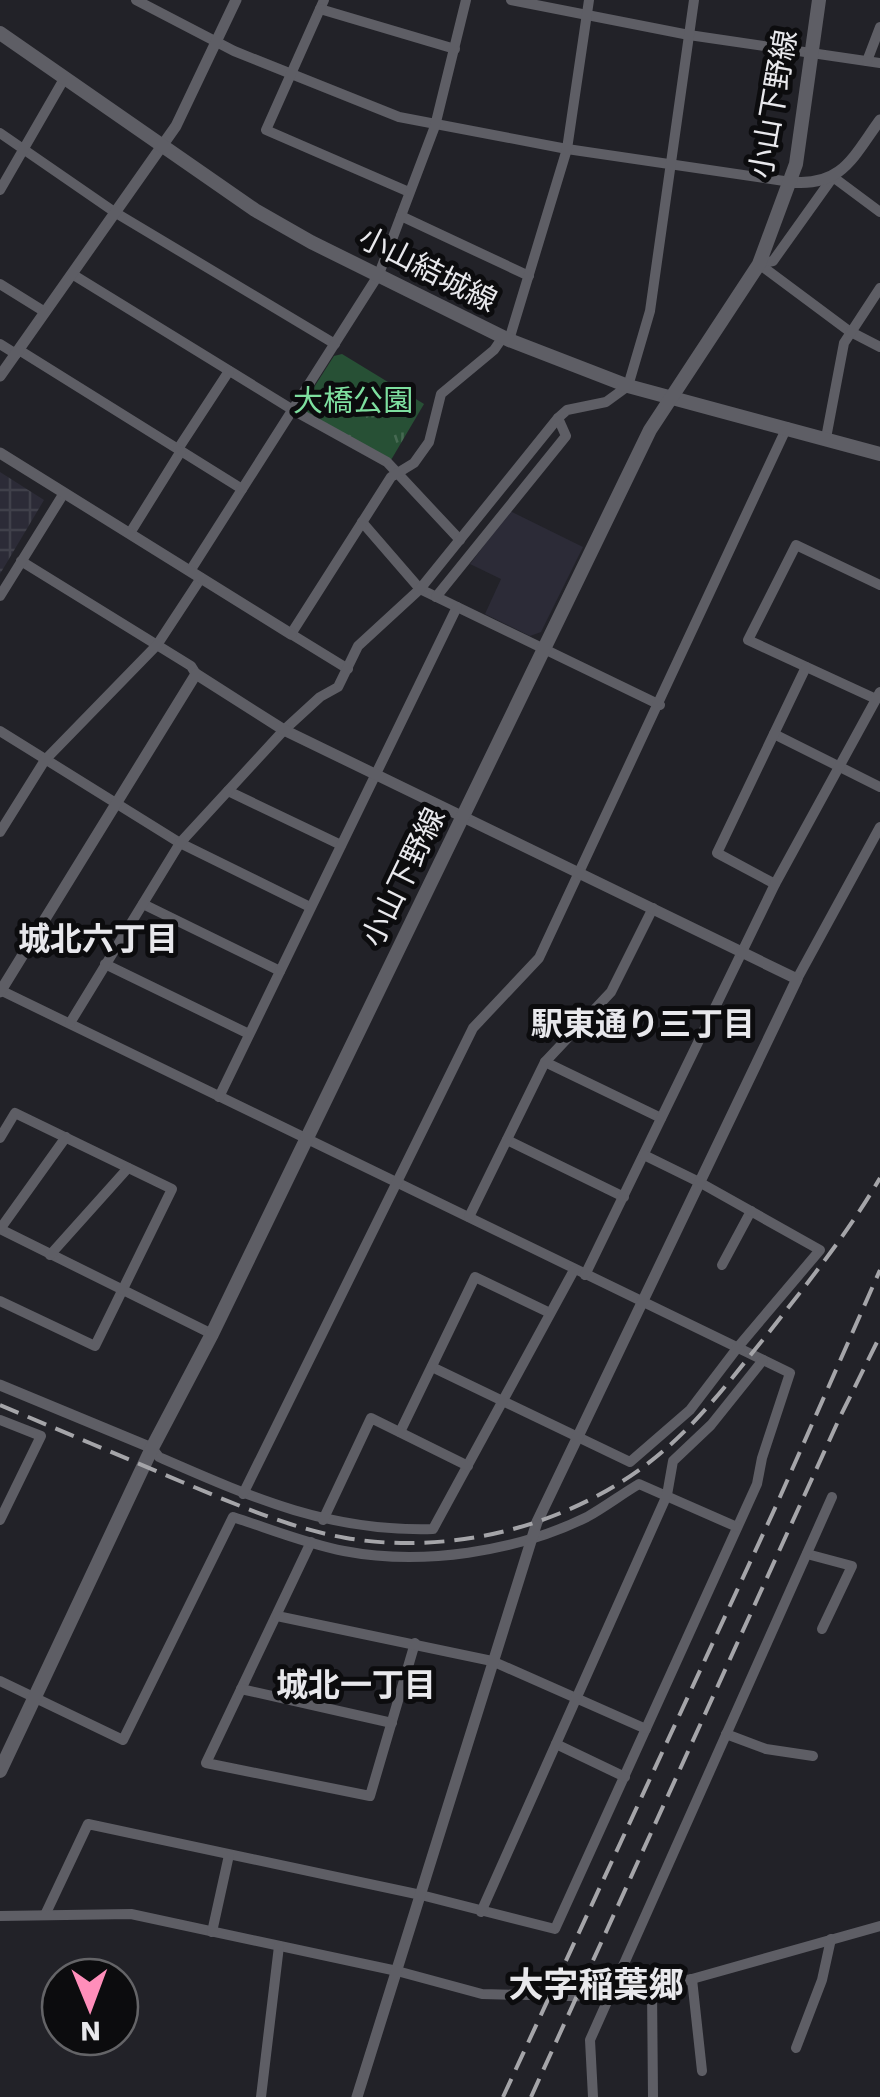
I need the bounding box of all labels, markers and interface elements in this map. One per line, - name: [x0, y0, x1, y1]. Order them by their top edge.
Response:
- street label: 小山下野線: [743, 27, 803, 181]
- street label: 小山結城線: [353, 219, 503, 319]
- park label: 大橋公園: [293, 383, 413, 418]
- street label: 小山下野線: [354, 802, 452, 952]
- district label: 城北六丁目: [18, 920, 178, 958]
- district label: 駅東通り三丁目: [531, 1005, 755, 1043]
- district label: 城北一丁目: [276, 1666, 436, 1704]
- north arrow: [40, 1957, 140, 2057]
- district label: 大字稲葉郷: [508, 1964, 684, 2006]
- text: N: [80, 2015, 101, 2048]

